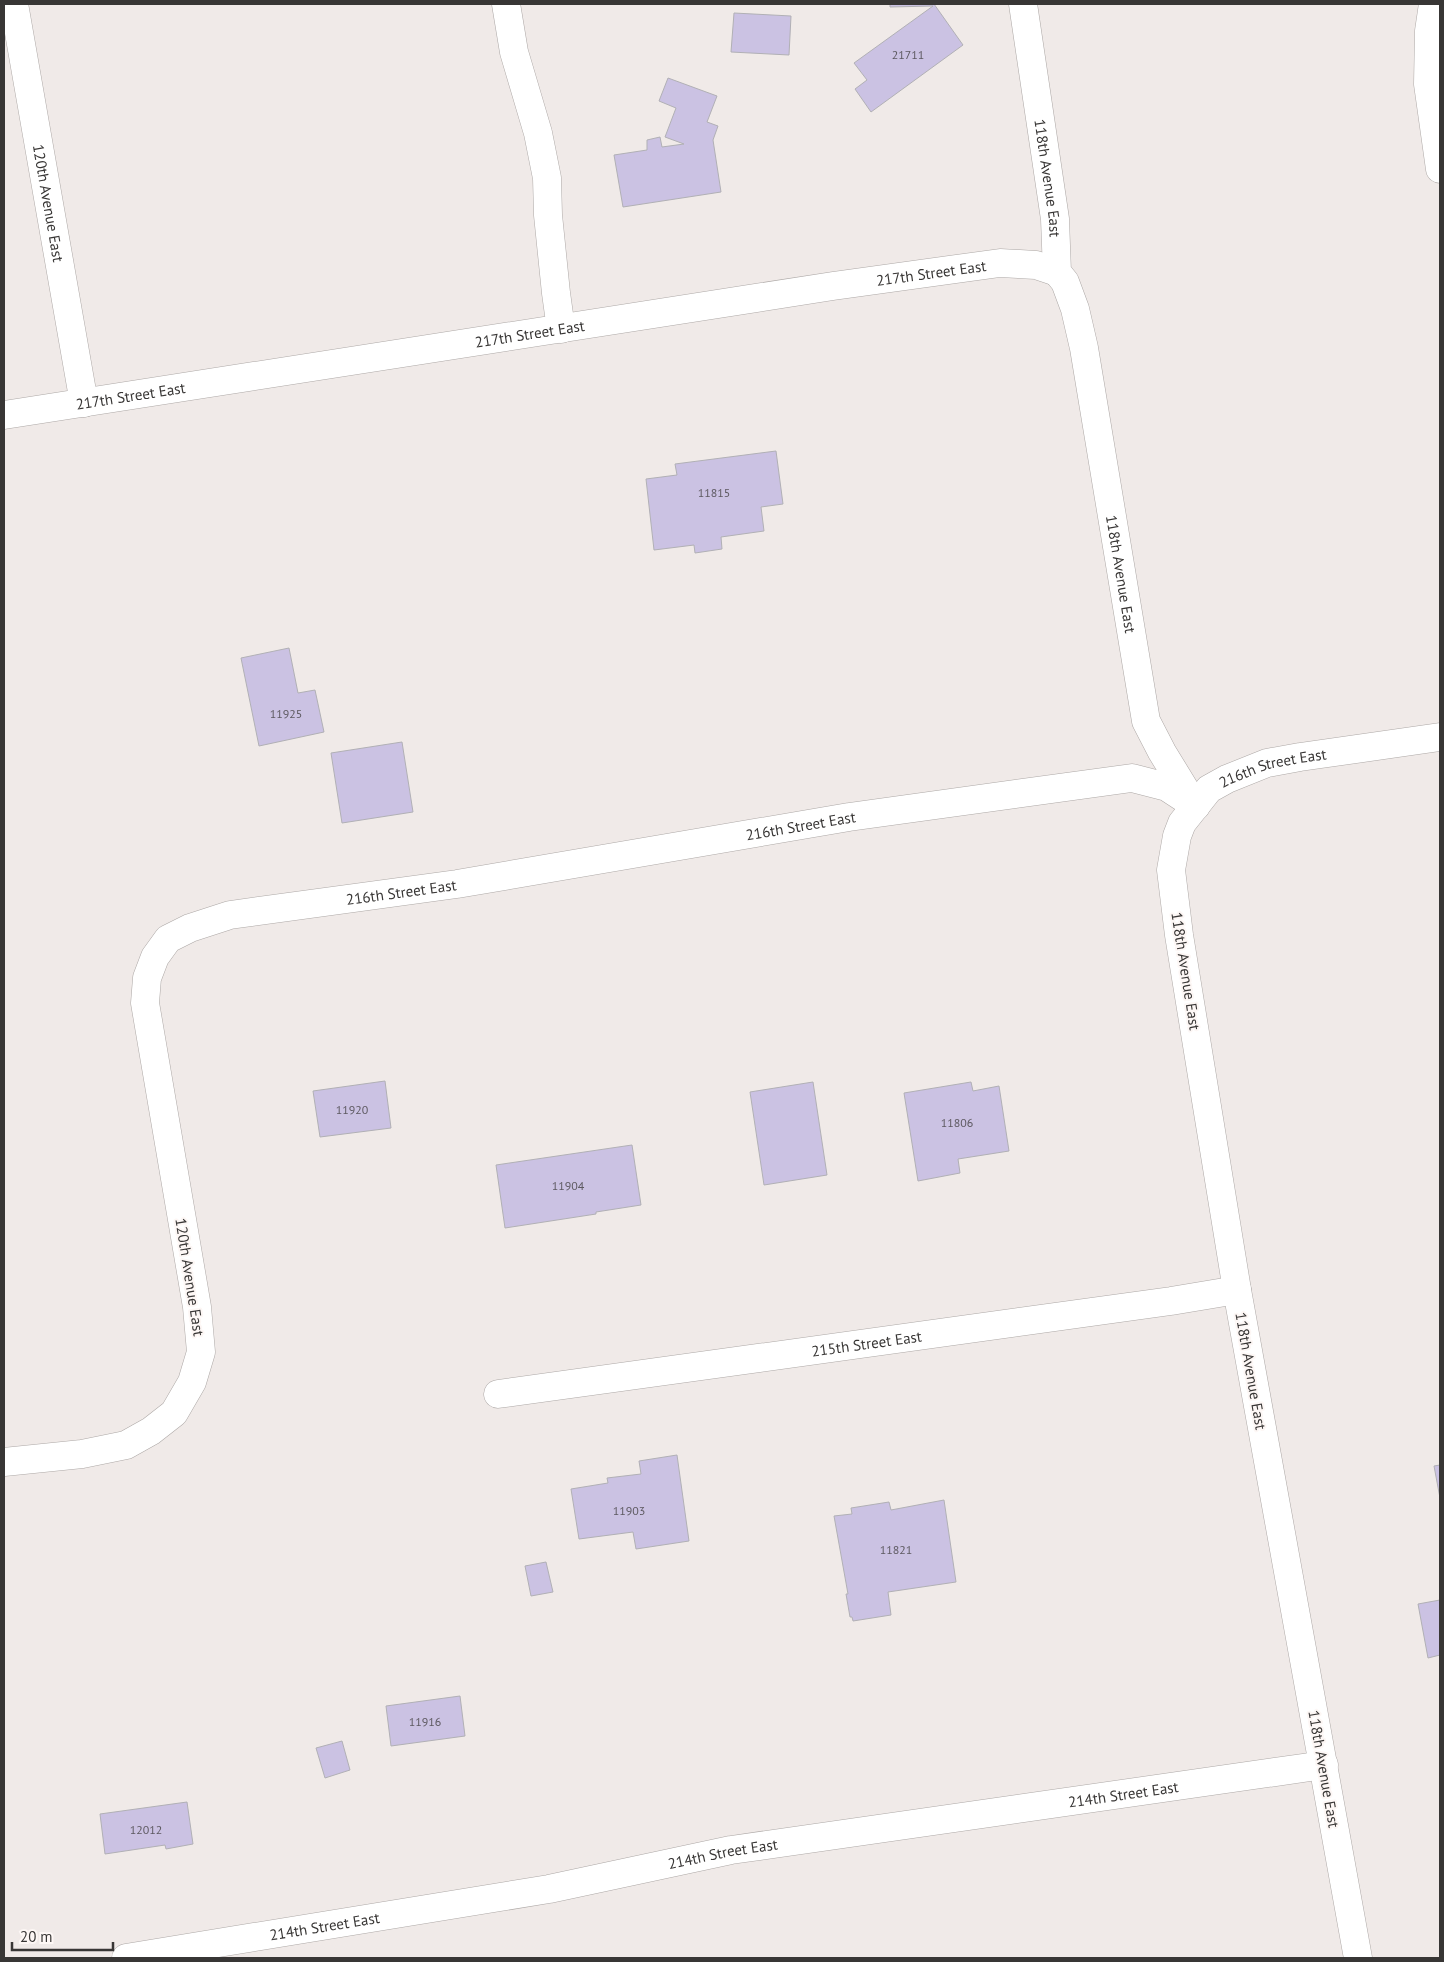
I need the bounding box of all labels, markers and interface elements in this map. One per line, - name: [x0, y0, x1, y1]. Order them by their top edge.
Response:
- house number: 21711: [892, 47, 924, 62]
- street label: 118th Avenue East: [1031, 118, 1065, 238]
- street label: 120th Avenue East: [29, 143, 69, 263]
- street label: 217th Street East: [875, 256, 987, 289]
- street label: 217th Street East: [473, 315, 586, 351]
- street label: 217th Street East: [74, 377, 187, 413]
- house number: 11815: [698, 485, 730, 500]
- street label: 118th Avenue East: [1102, 513, 1141, 634]
- house number: 11925: [270, 706, 302, 721]
- street label: 216th Street East: [1215, 744, 1328, 791]
- street label: 216th Street East: [744, 807, 857, 844]
- street label: 216th Street East: [345, 875, 457, 909]
- street label: 118th Avenue East: [1167, 911, 1205, 1031]
- house number: 11920: [336, 1102, 369, 1117]
- house number: 11806: [941, 1115, 973, 1130]
- house number: 11904: [552, 1178, 585, 1193]
- street label: 120th Avenue East: [171, 1217, 209, 1337]
- street label: 118th Avenue East: [1231, 1311, 1271, 1431]
- street label: 215th Street East: [810, 1326, 923, 1360]
- house number: 11903: [613, 1503, 645, 1518]
- house number: 11821: [880, 1542, 912, 1557]
- street label: 118th Avenue East: [1304, 1709, 1344, 1829]
- house number: 11916: [409, 1714, 441, 1729]
- street label: 214th Street East: [1067, 1776, 1180, 1811]
- house number: 12012: [130, 1822, 162, 1837]
- street label: 214th Street East: [666, 1834, 779, 1873]
- street label: 214th Street East: [268, 1907, 381, 1944]
- scale bar: [12, 1920, 114, 1952]
- text: 20 m: [20, 1927, 53, 1946]

